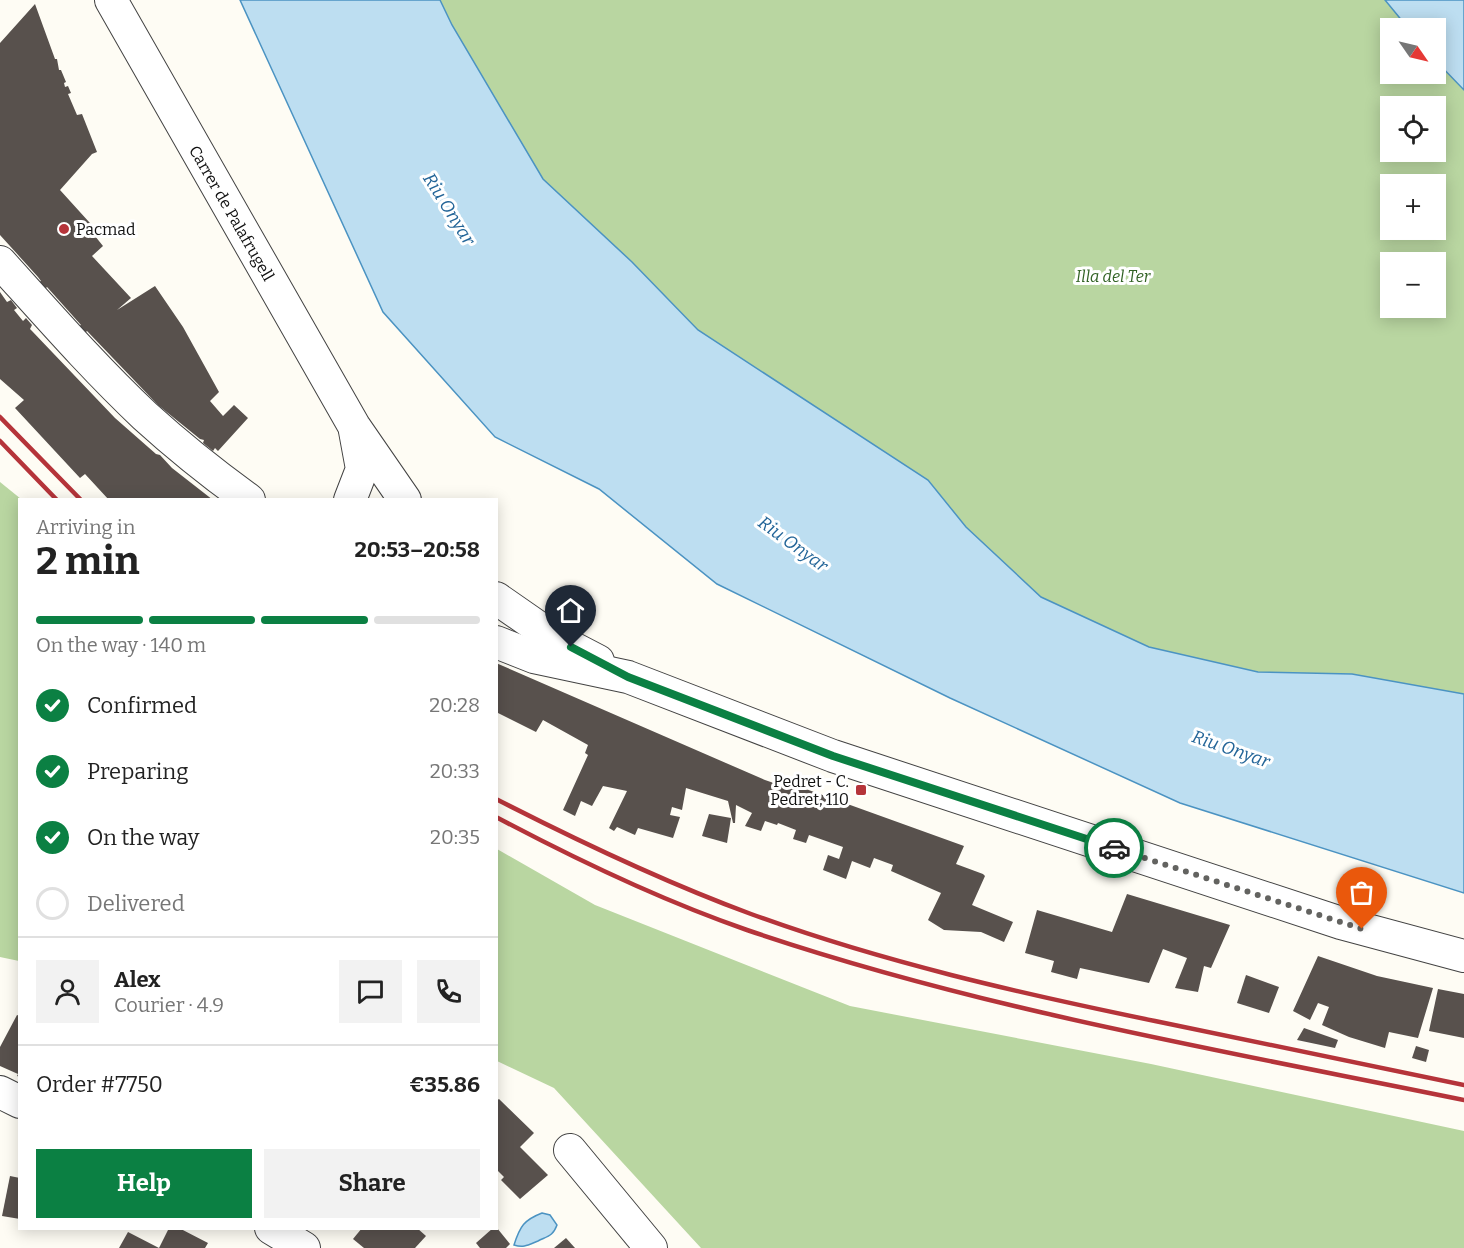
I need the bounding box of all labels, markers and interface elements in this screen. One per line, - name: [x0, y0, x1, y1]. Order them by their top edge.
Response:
- north arrow: [1380, 18, 1446, 84]
- map controls: [1380, 18, 1446, 318]
- button: locate: [1380, 96, 1446, 162]
- street label: Carrer de Palafrugell: [185, 142, 278, 285]
- water label: Riu Onyar: [418, 169, 480, 250]
- button: +: [1380, 174, 1446, 240]
- place label: Pacmad: [76, 220, 136, 239]
- marker: Pacmad: [57, 222, 71, 236]
- button: −: [1380, 252, 1446, 318]
- park label: Illa del Ter: [1076, 267, 1152, 286]
- water label: Riu Onyar: [754, 511, 833, 577]
- text: Arriving in: [36, 515, 135, 539]
- text: 20:53–20:58: [354, 536, 480, 563]
- text: 2 min: [36, 538, 140, 584]
- pin: [545, 585, 596, 647]
- icon: home: [554, 594, 587, 627]
- text: On the way · 140 m: [36, 633, 206, 657]
- icon: check: [36, 689, 69, 722]
- text: Confirmed: [87, 692, 197, 719]
- text: 20:28: [429, 693, 480, 717]
- water label: Riu Onyar: [1189, 725, 1273, 773]
- icon: check: [36, 755, 69, 788]
- text: Preparing: [87, 758, 189, 785]
- text: 20:33: [430, 759, 480, 783]
- place label: Pedret - C. Pedret, 110: [770, 772, 849, 809]
- marker: Pedret - C. Pedret, 110: [854, 783, 868, 797]
- courier: [1084, 818, 1144, 878]
- icon: check: [36, 821, 69, 854]
- text: On the way: [87, 824, 199, 851]
- text: 20:35: [430, 825, 480, 849]
- icon: car: [1098, 832, 1131, 865]
- pin: [1336, 867, 1387, 929]
- icon: bag: [1345, 876, 1378, 909]
- text: Delivered: [87, 890, 185, 917]
- button: person: [36, 960, 99, 1023]
- button: chat: [339, 960, 402, 1023]
- button: phone: [417, 960, 480, 1023]
- text: Alex: [114, 966, 160, 993]
- text: Courier · 4.9: [114, 993, 224, 1017]
- text: Order #7750: [36, 1071, 163, 1098]
- text: €35.86: [409, 1071, 480, 1098]
- button: Help: [36, 1149, 252, 1218]
- button: Share: [264, 1149, 480, 1218]

